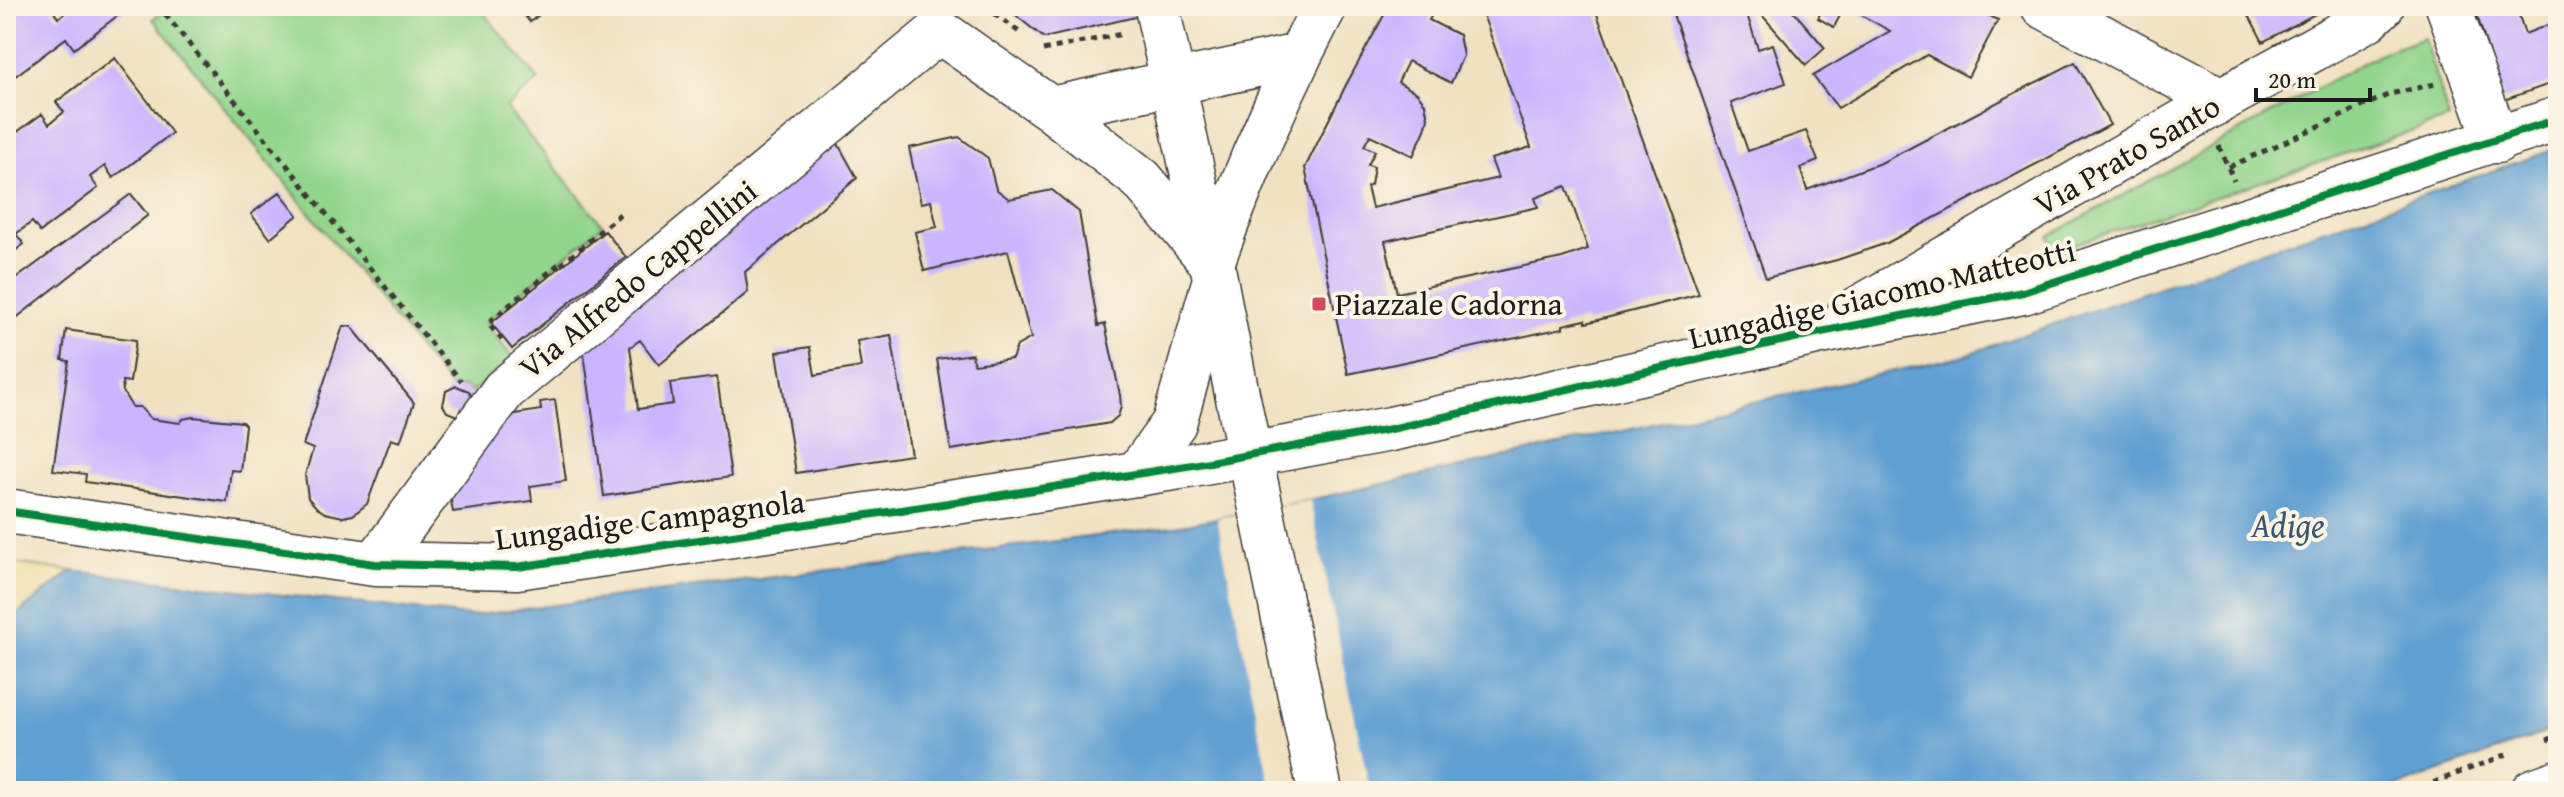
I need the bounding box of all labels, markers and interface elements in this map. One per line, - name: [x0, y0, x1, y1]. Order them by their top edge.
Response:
- scale bar: [2256, 52, 2370, 102]
- text: 20 m: [2268, 62, 2316, 97]
- street label: Via Prato Santo: [2025, 82, 2229, 227]
- street label: Via Alfredo Cappellini: [508, 168, 767, 390]
- street label: Lungadige Giacomo Matteotti: [1684, 226, 2080, 361]
- place label: Piazzale Cadorna: [1335, 280, 1563, 327]
- marker: Piazzale Cadorna: [1310, 295, 1328, 313]
- street label: Lungadige Campagnola: [493, 477, 807, 562]
- water label: Adige: [2250, 500, 2325, 549]

